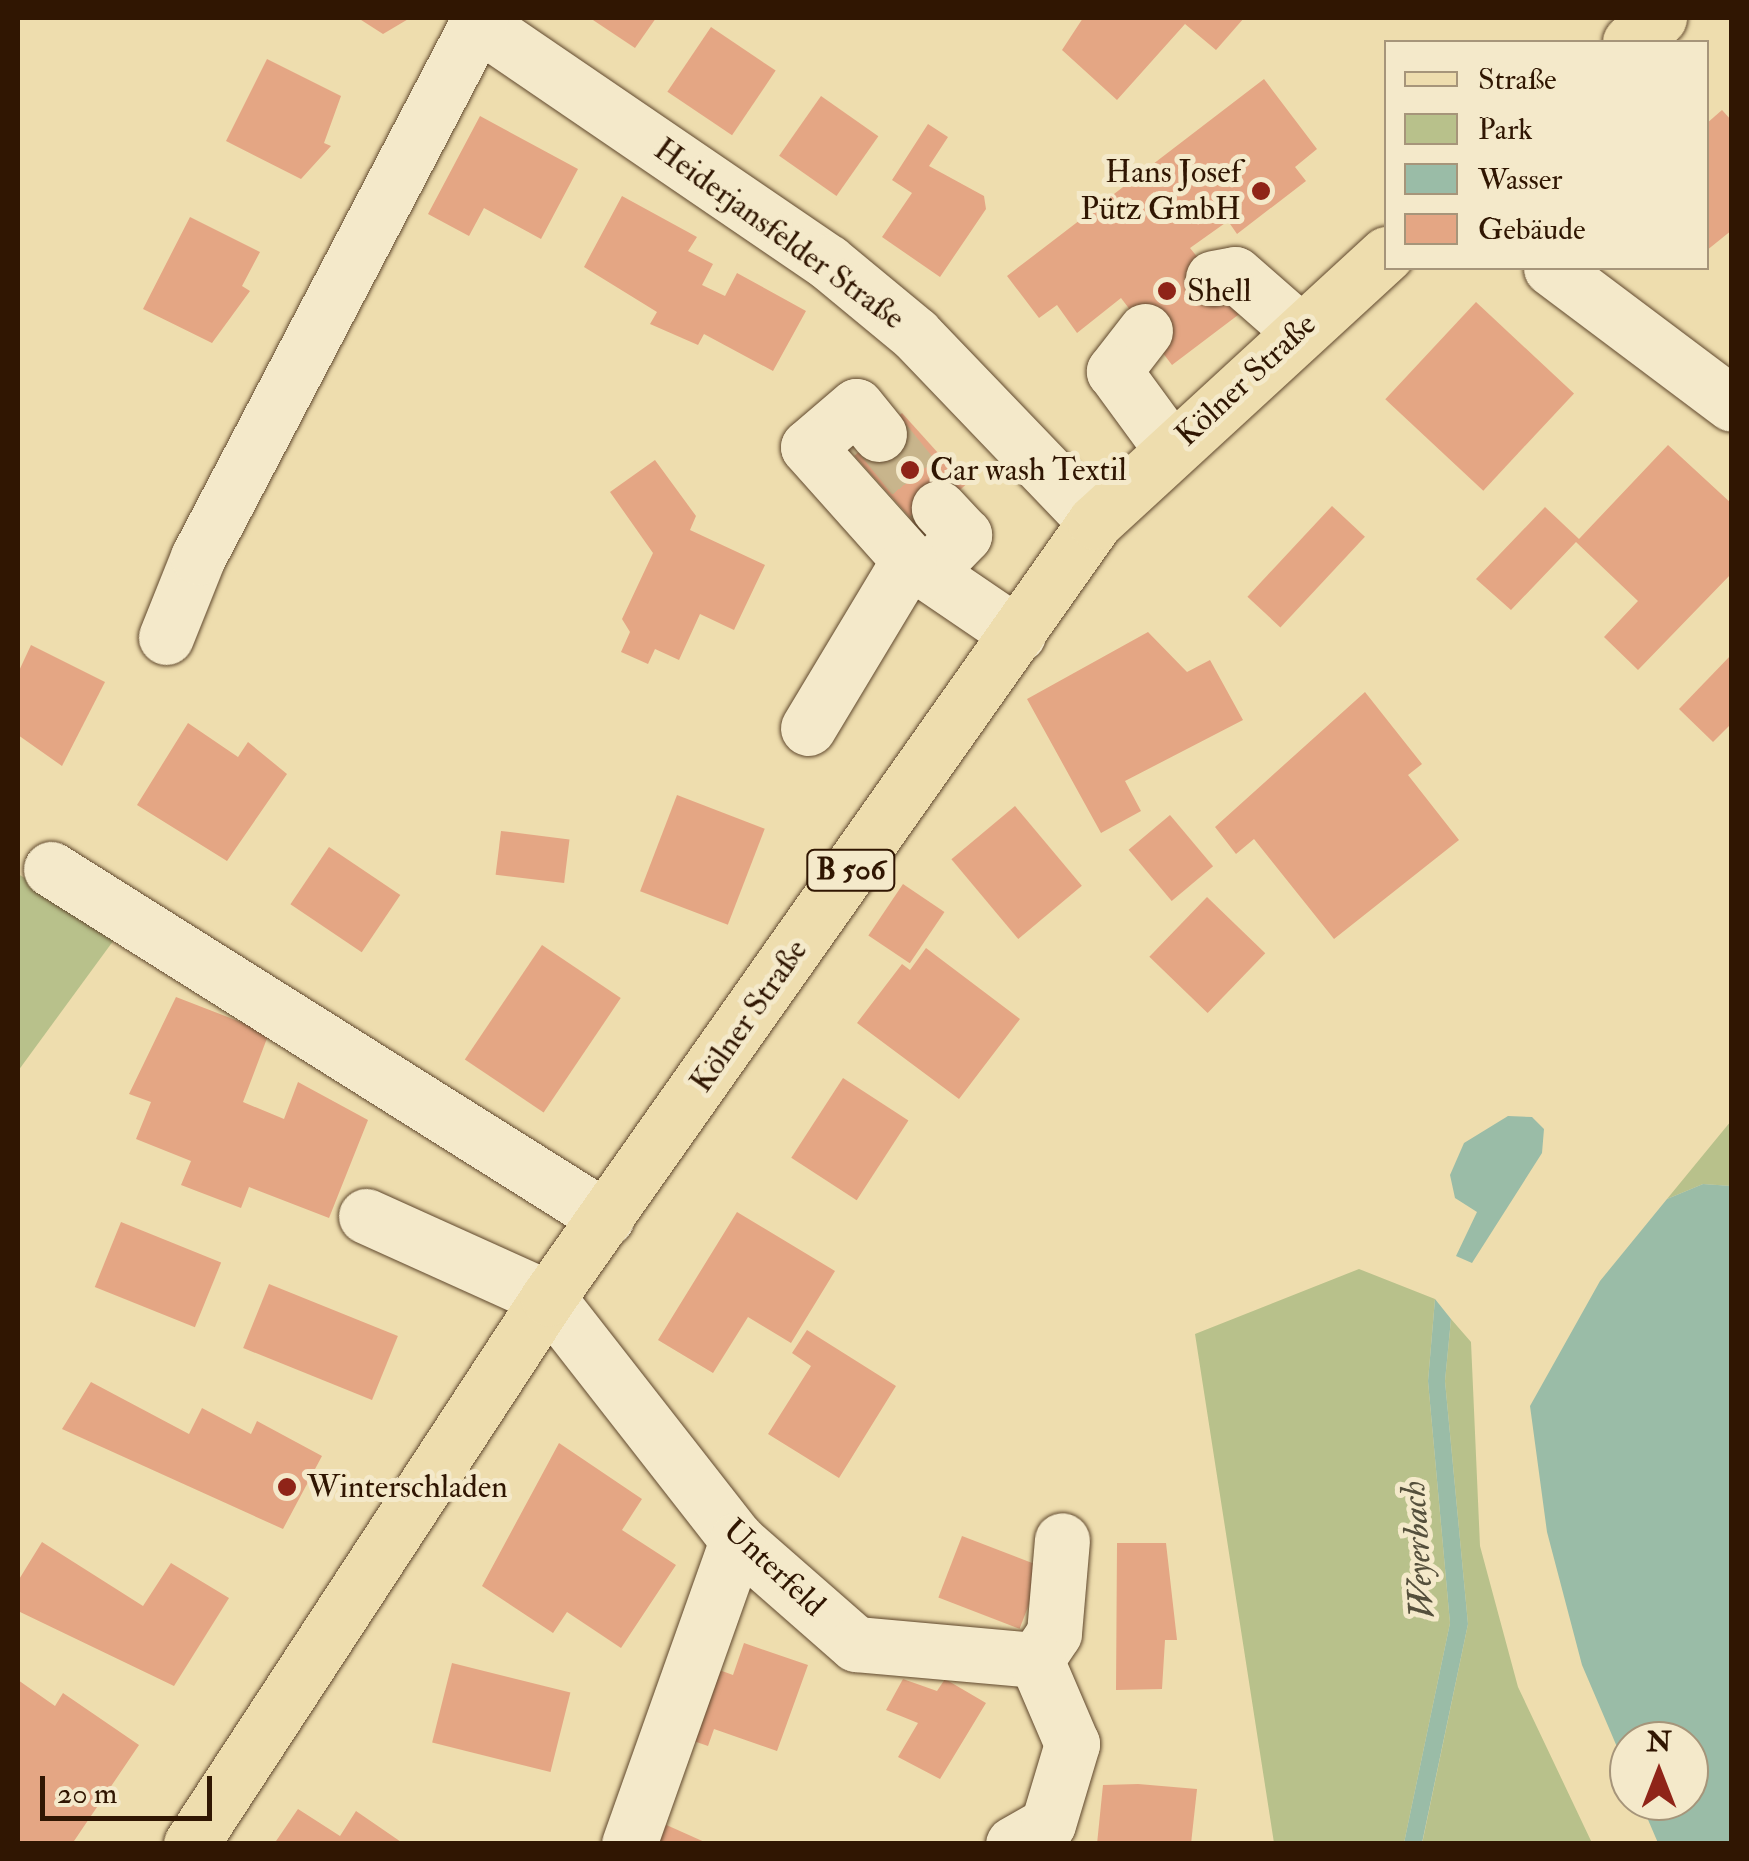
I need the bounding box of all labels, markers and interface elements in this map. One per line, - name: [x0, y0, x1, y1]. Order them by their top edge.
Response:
- legend: [1384, 40, 1709, 270]
- text: Straße: [1478, 61, 1557, 98]
- text: Park: [1478, 111, 1533, 148]
- street label: Heiderjansfelder Straße: [646, 130, 912, 338]
- place label: Hans Josef Pütz GmbH: [1080, 154, 1241, 229]
- text: Wasser: [1478, 161, 1563, 198]
- marker: Hans Josef Pütz GmbH: [1250, 180, 1272, 202]
- text: Gebäude: [1478, 211, 1586, 248]
- place label: Shell: [1187, 272, 1251, 310]
- marker: Shell: [1156, 280, 1178, 302]
- street label: Kölner Straße: [1168, 305, 1324, 455]
- place label: Car wash Textil: [930, 451, 1127, 489]
- marker: Car wash Textil: [899, 459, 921, 481]
- road number: B 506: [806, 845, 896, 895]
- street label: Kölner Straße: [682, 932, 816, 1100]
- place label: Winterschladen: [307, 1468, 508, 1506]
- marker: Winterschladen: [276, 1476, 298, 1498]
- water label: Weyerbach: [1392, 1479, 1444, 1621]
- street label: Unterfeld: [715, 1511, 833, 1625]
- north arrow: [1609, 1721, 1709, 1821]
- text: N: [1646, 1725, 1672, 1760]
- scale bar: [45, 1756, 218, 1818]
- text: 20 m: [57, 1775, 117, 1812]

